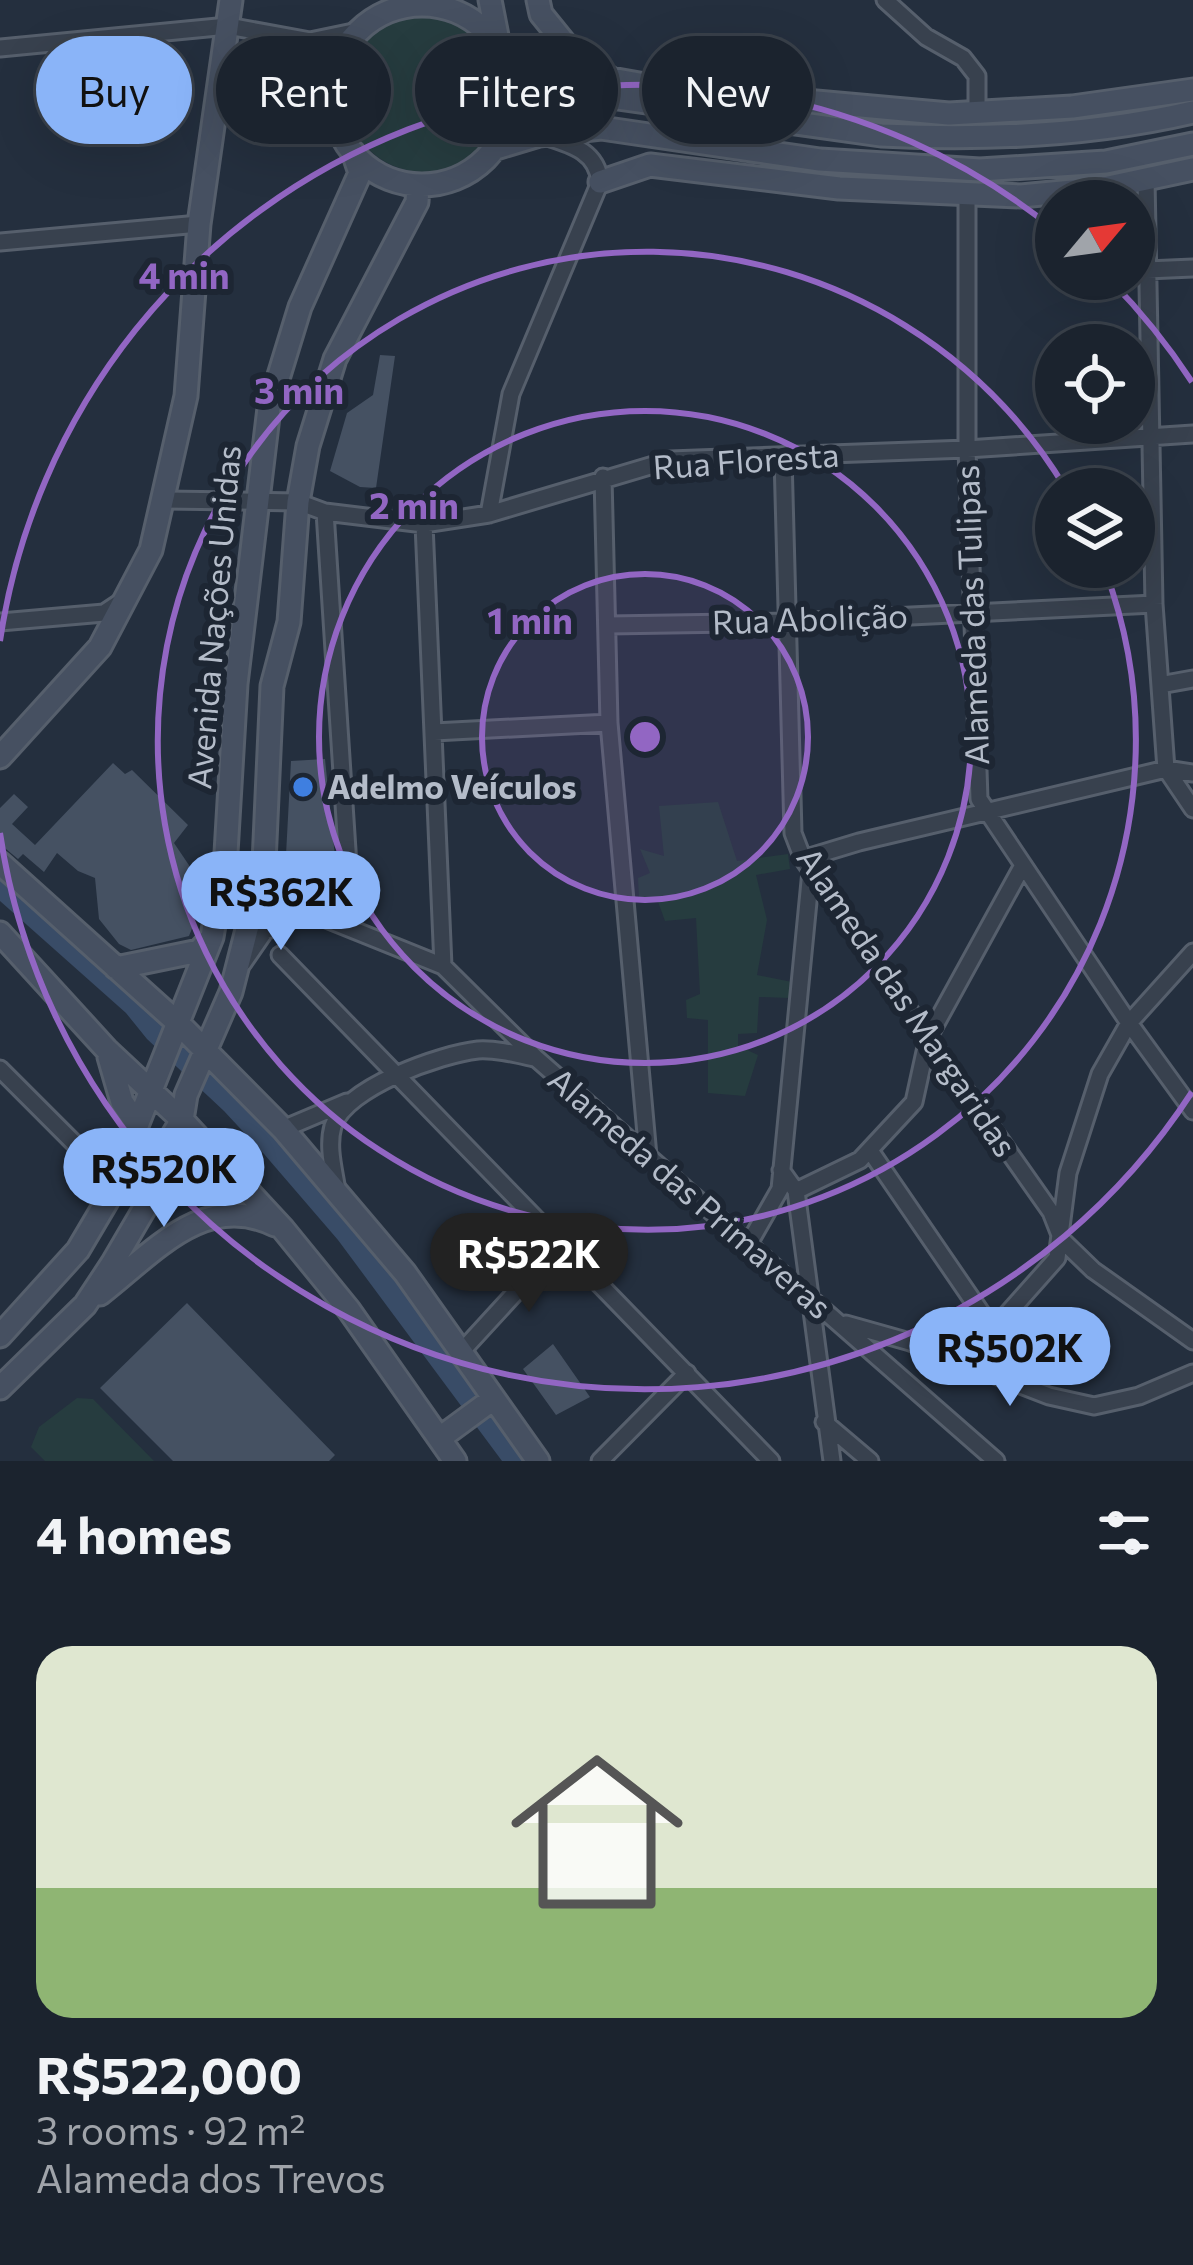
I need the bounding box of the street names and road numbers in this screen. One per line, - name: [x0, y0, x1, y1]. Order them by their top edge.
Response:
- street label: Rua Floresta: [651, 433, 840, 486]
- street label: Avenida Nações Unidas: [177, 443, 248, 791]
- street label: Alameda das Tulipas: [945, 464, 996, 766]
- street label: Rua Abolição: [711, 594, 909, 641]
- street label: Alameda das Margaridas: [789, 839, 1027, 1164]
- street label: Alameda das Primaveras: [541, 1058, 841, 1326]

